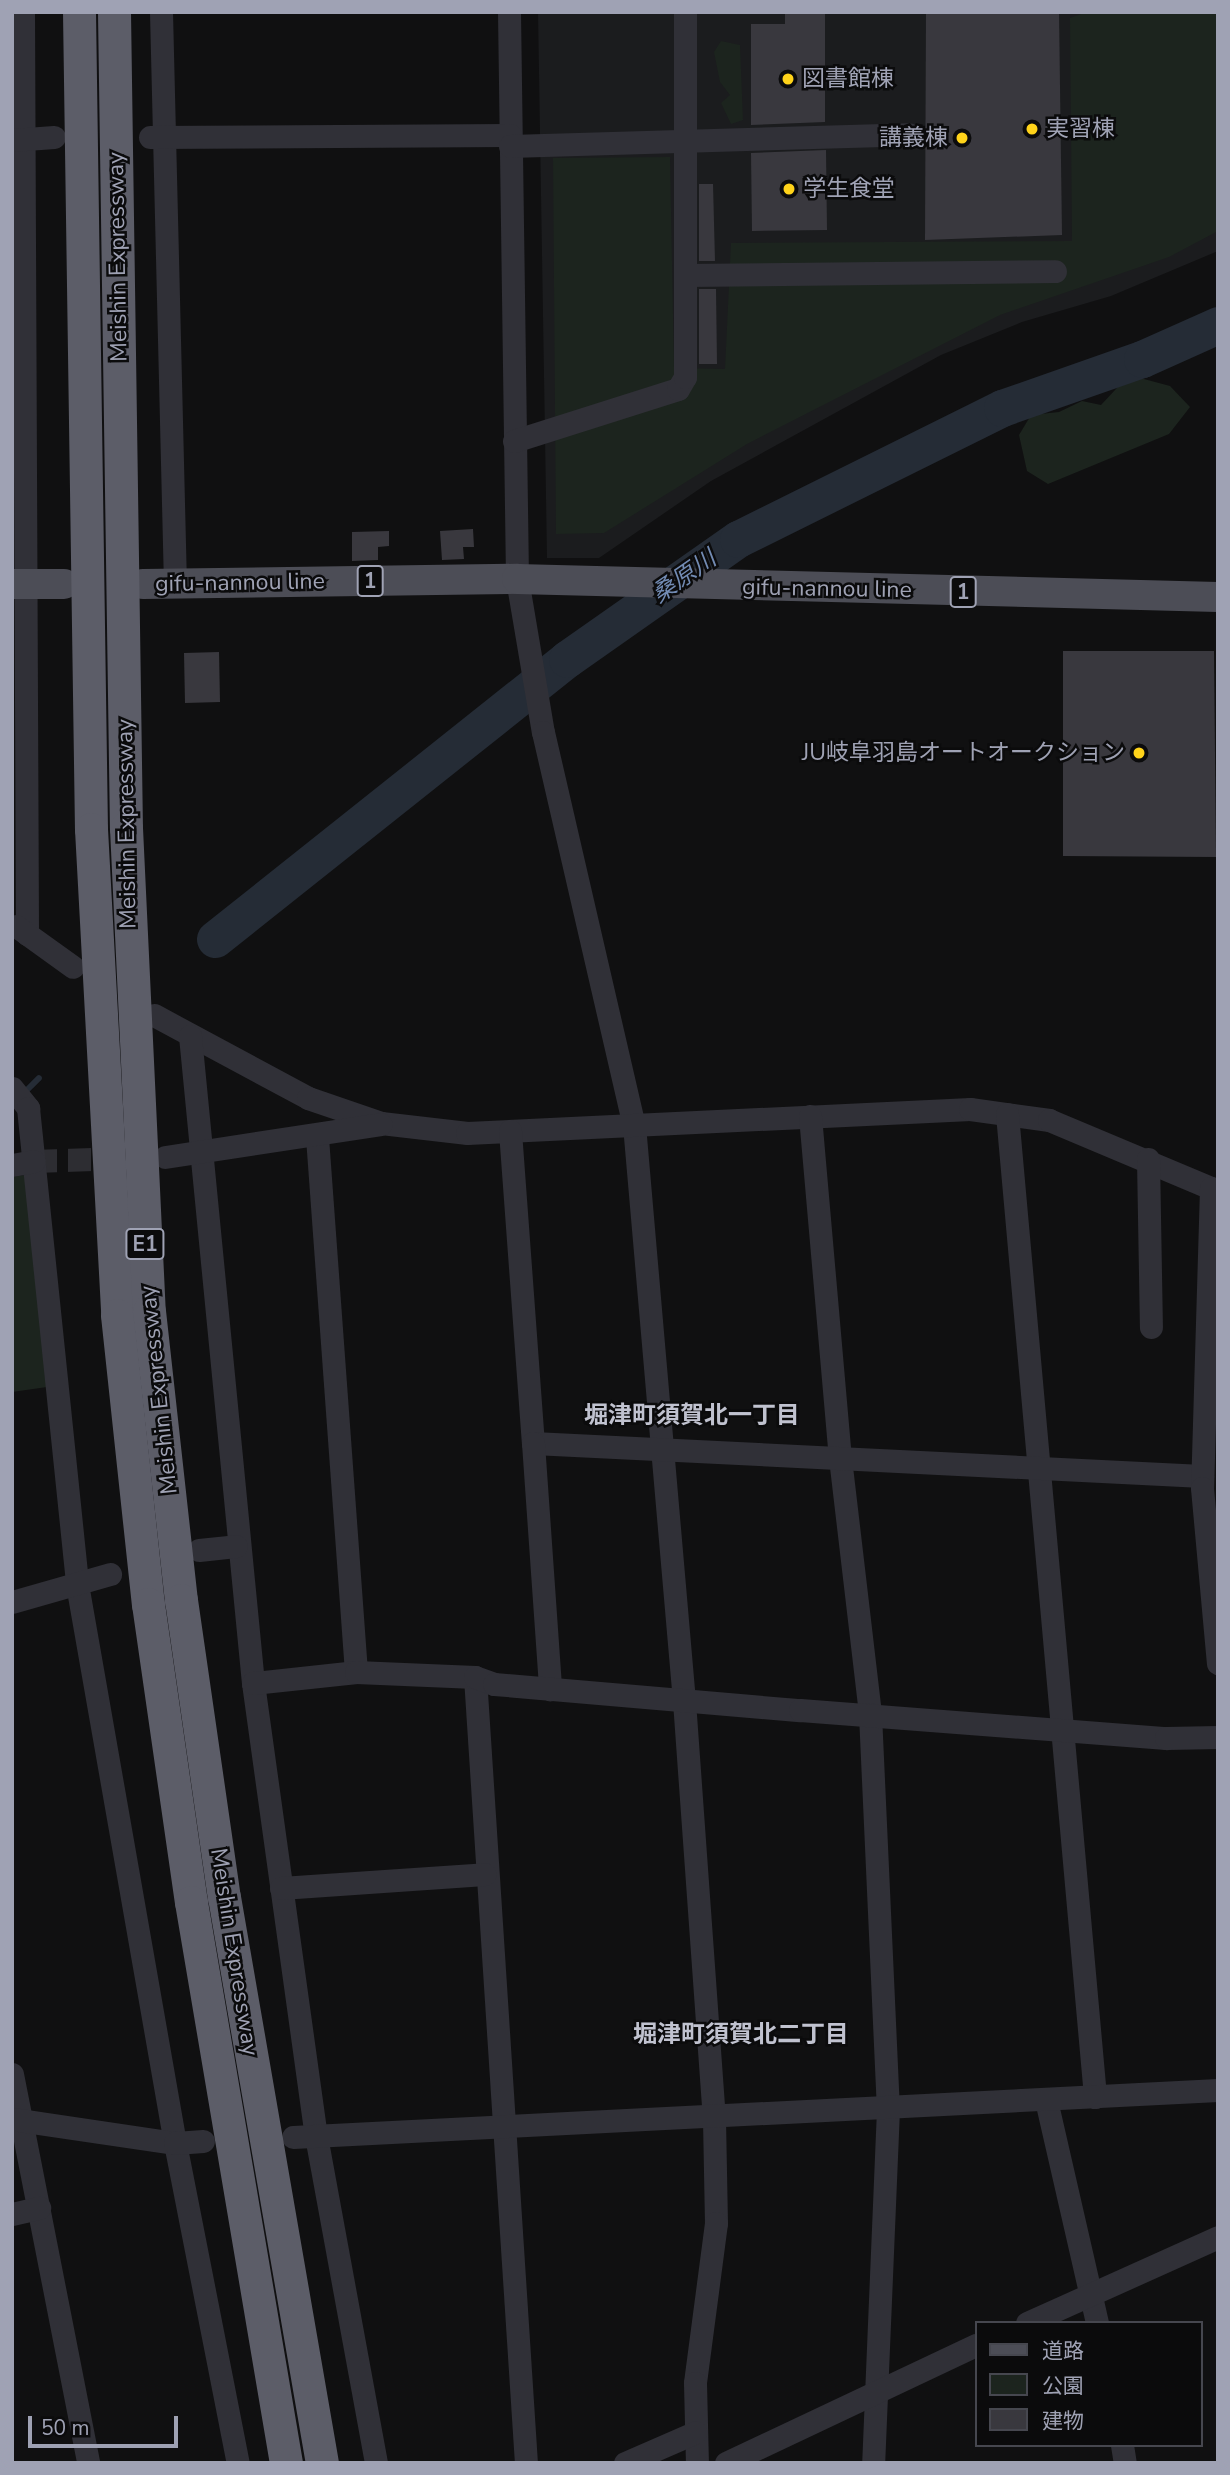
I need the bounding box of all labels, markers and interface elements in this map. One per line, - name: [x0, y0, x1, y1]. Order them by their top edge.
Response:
- place label: 図書館棟: [802, 65, 894, 93]
- marker: 図書館棟: [780, 71, 796, 87]
- place label: 実習棟: [1046, 115, 1115, 143]
- marker: 実習棟: [1024, 121, 1040, 137]
- place label: 講義棟: [879, 124, 948, 152]
- marker: 講義棟: [954, 130, 970, 146]
- street label: Meishin Expressway: [102, 152, 134, 362]
- place label: 学生食堂: [803, 175, 895, 203]
- marker: 学生食堂: [781, 181, 797, 197]
- water label: 桑原川: [646, 545, 722, 609]
- road number: 1: [356, 564, 384, 598]
- street label: gifu-nannou line: [155, 568, 325, 598]
- street label: gifu-nannou line: [742, 574, 912, 604]
- road number: 1: [949, 574, 977, 610]
- street label: Meishin Expressway: [111, 719, 143, 929]
- place label: JU岐阜羽島オートオークション: [802, 739, 1125, 767]
- marker: JU岐阜羽島オートオークション: [1131, 745, 1147, 761]
- road number: E1: [124, 1226, 166, 1262]
- street label: Meishin Expressway: [134, 1284, 184, 1496]
- district label: 堀津町須賀北一丁目: [584, 1402, 800, 1430]
- street label: Meishin Expressway: [204, 1846, 264, 2058]
- district label: 堀津町須賀北二丁目: [633, 2021, 849, 2049]
- legend: [974, 2321, 1202, 2447]
- text: 道路: [1042, 2337, 1084, 2365]
- text: 公園: [1042, 2372, 1084, 2400]
- scale bar: [32, 2402, 182, 2446]
- text: 建物: [1042, 2407, 1084, 2435]
- text: 50 m: [41, 2414, 90, 2442]

